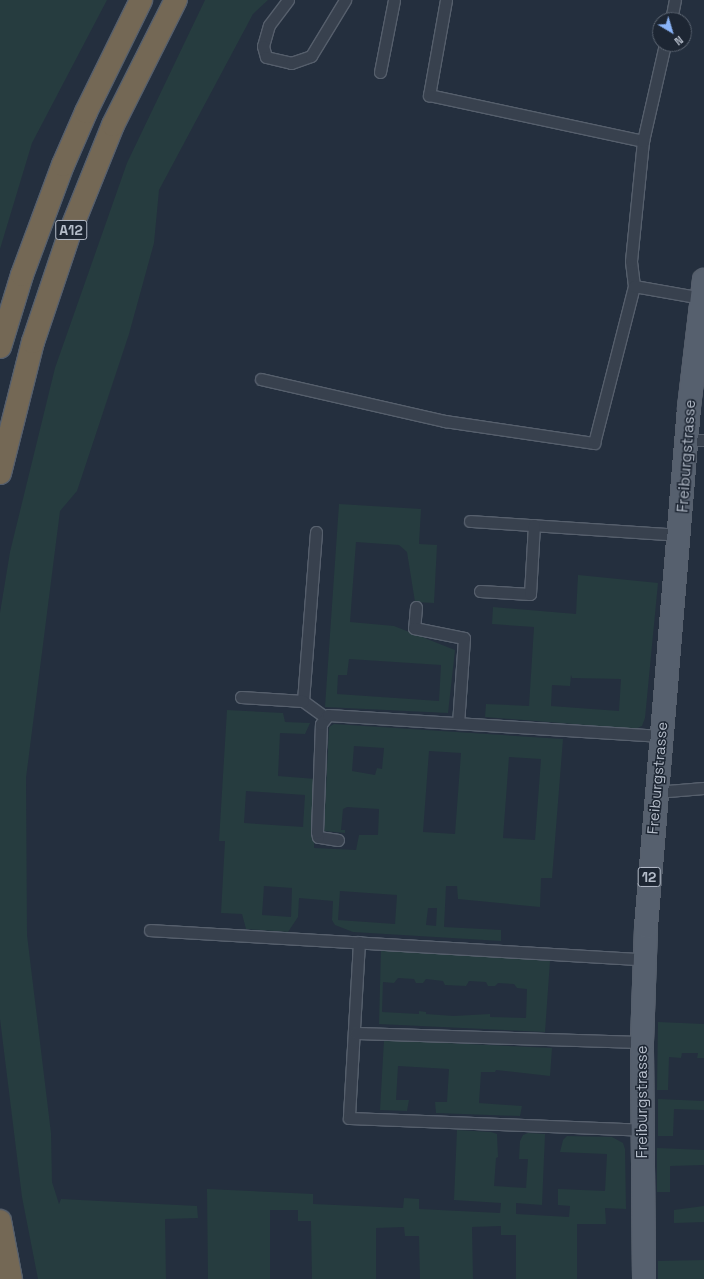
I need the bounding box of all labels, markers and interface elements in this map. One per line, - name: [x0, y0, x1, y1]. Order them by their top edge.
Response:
- north arrow: [652, 12, 692, 52]
- text: N: [672, 33, 686, 48]
- road number: A12: [55, 218, 87, 242]
- street label: Freiburgstrasse: [673, 399, 699, 513]
- street label: Freiburgstrasse: [643, 721, 671, 835]
- road number: 12: [637, 865, 661, 889]
- street label: Freiburgstrasse: [633, 1045, 651, 1159]

